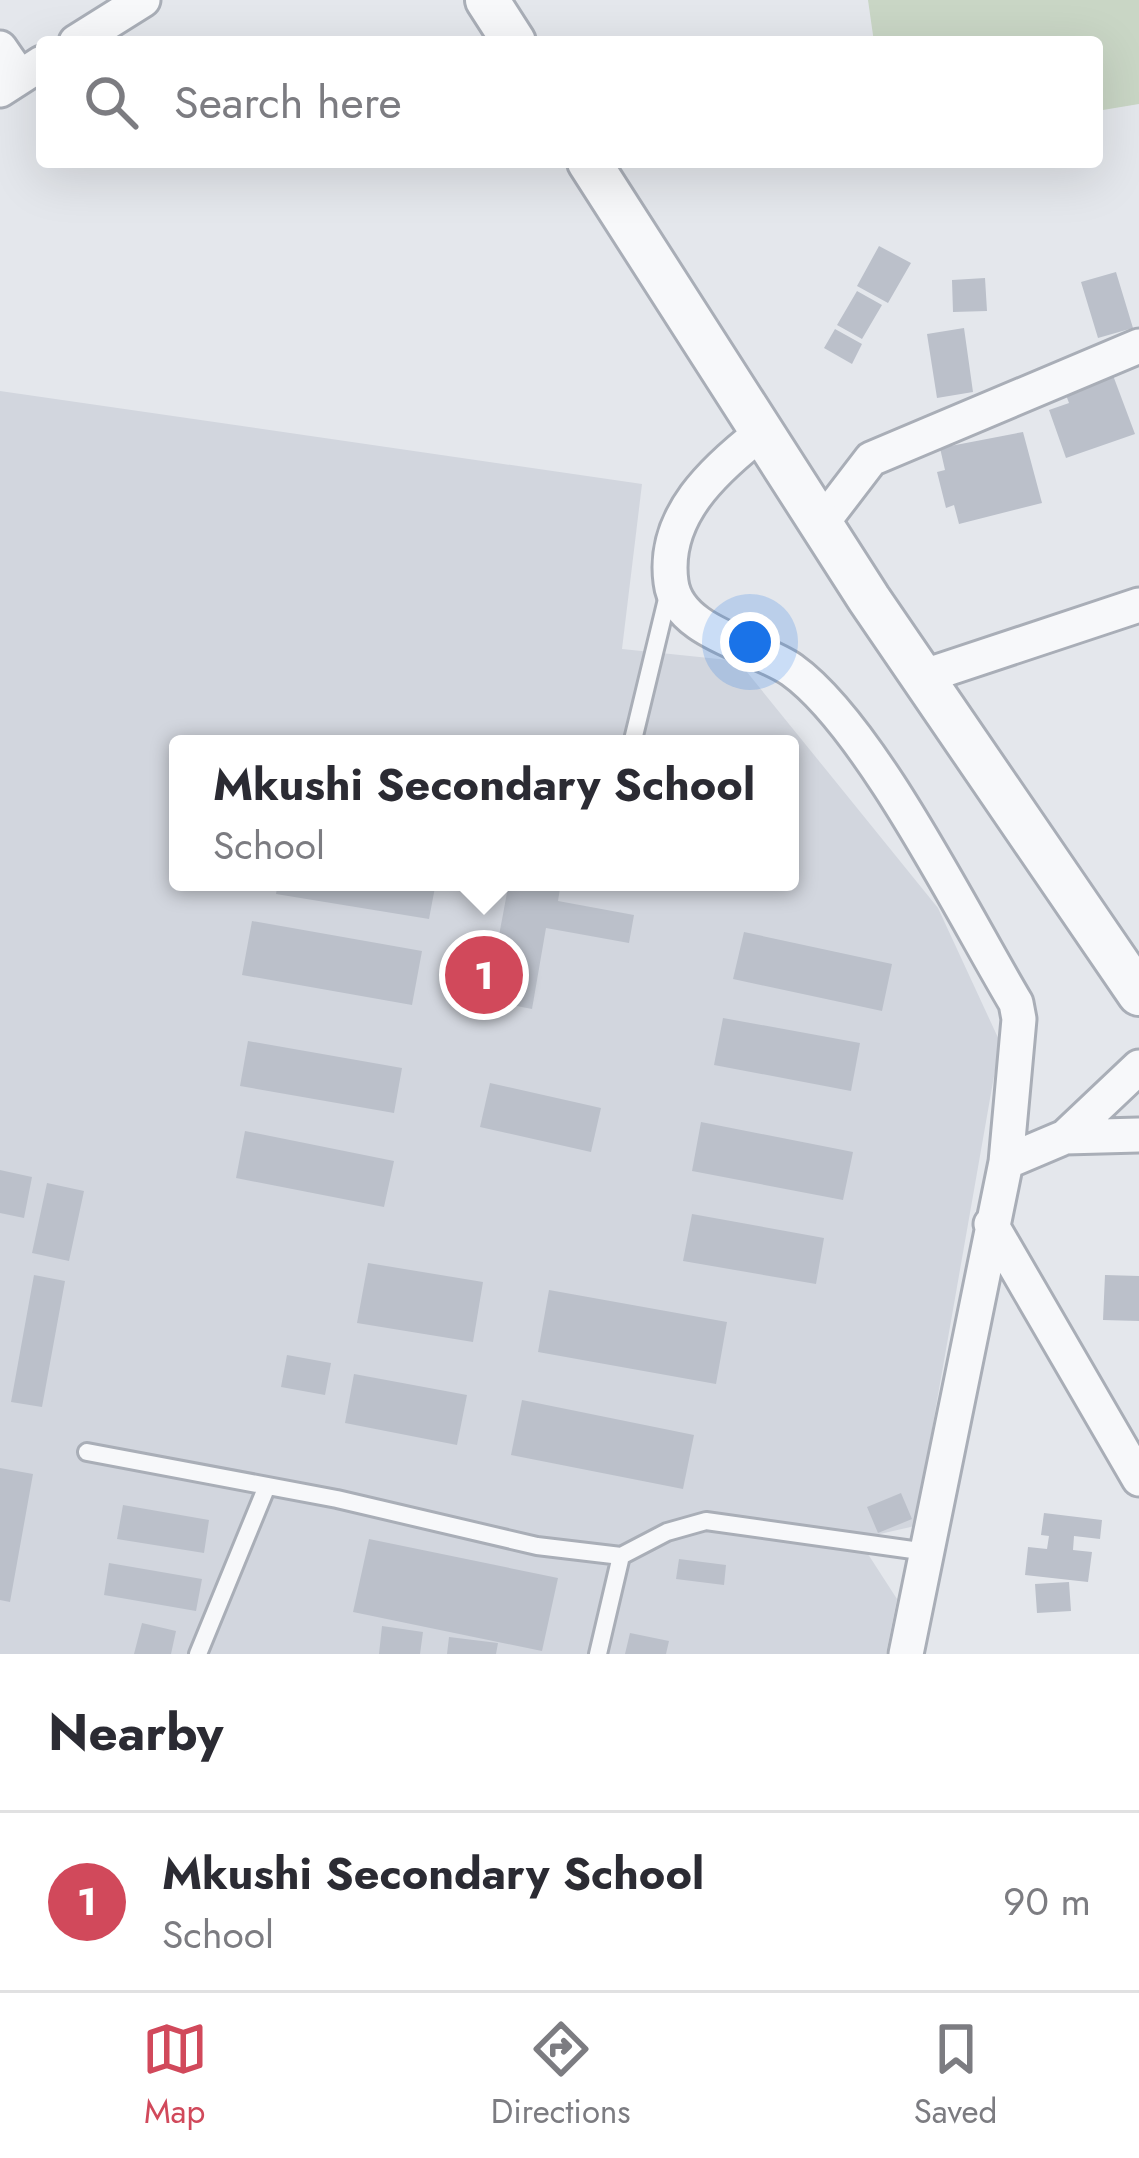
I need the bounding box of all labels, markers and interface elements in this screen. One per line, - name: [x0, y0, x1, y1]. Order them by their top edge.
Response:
- search box: [36, 36, 1103, 168]
- icon: search: [78, 69, 144, 135]
- text: Search here: [174, 70, 402, 135]
- your location: [720, 612, 780, 672]
- popup: [169, 735, 799, 891]
- text: Mkushi Secondary School: [213, 752, 755, 817]
- text: School: [213, 817, 325, 874]
- pin: 1: [445, 930, 523, 1020]
- text: Nearby: [48, 1695, 223, 1769]
- text: Mkushi Secondary School: [162, 1841, 704, 1906]
- text: 1: [77, 1873, 97, 1930]
- text: 90 m: [1003, 1873, 1091, 1930]
- text: School: [162, 1906, 274, 1963]
- tab: Map: [142, 2016, 208, 2135]
- tab: Directions: [491, 2016, 631, 2135]
- tab: Saved: [914, 2016, 997, 2135]

